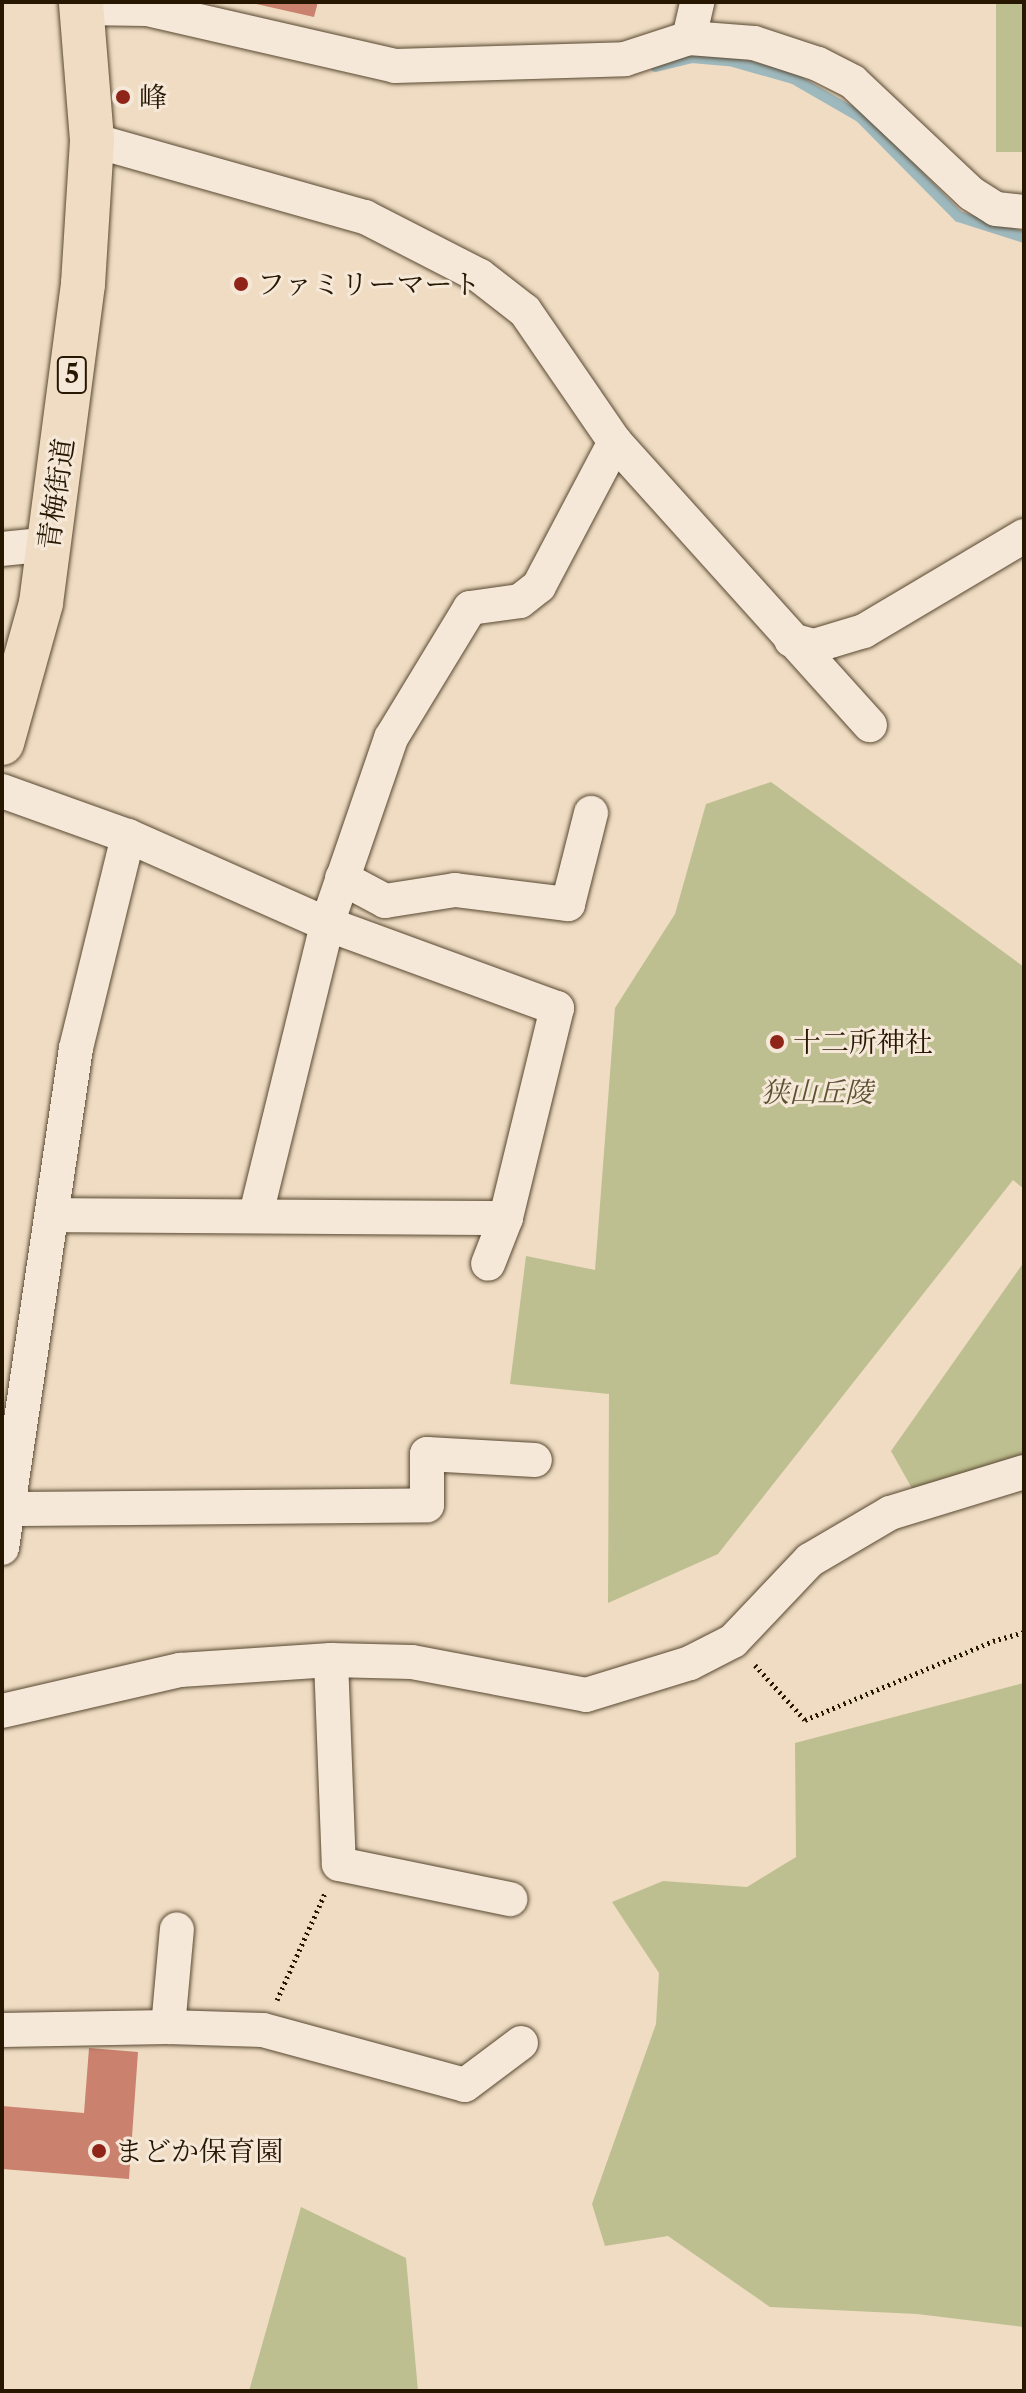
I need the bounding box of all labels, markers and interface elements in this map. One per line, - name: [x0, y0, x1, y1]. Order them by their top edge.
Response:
- place label: 峰: [139, 80, 167, 114]
- marker: 峰: [114, 88, 132, 106]
- place label: ファミリーマート: [257, 267, 481, 301]
- marker: ファミリーマート: [232, 275, 250, 293]
- road number: 5: [56, 353, 88, 397]
- street label: 青梅街道: [32, 436, 80, 552]
- place label: 十二所神社: [793, 1025, 933, 1059]
- marker: 十二所神社: [768, 1033, 786, 1051]
- park label: 狭山丘陵: [761, 1075, 873, 1109]
- place label: まどか保育園: [115, 2134, 283, 2168]
- marker: まどか保育園: [90, 2142, 108, 2160]

